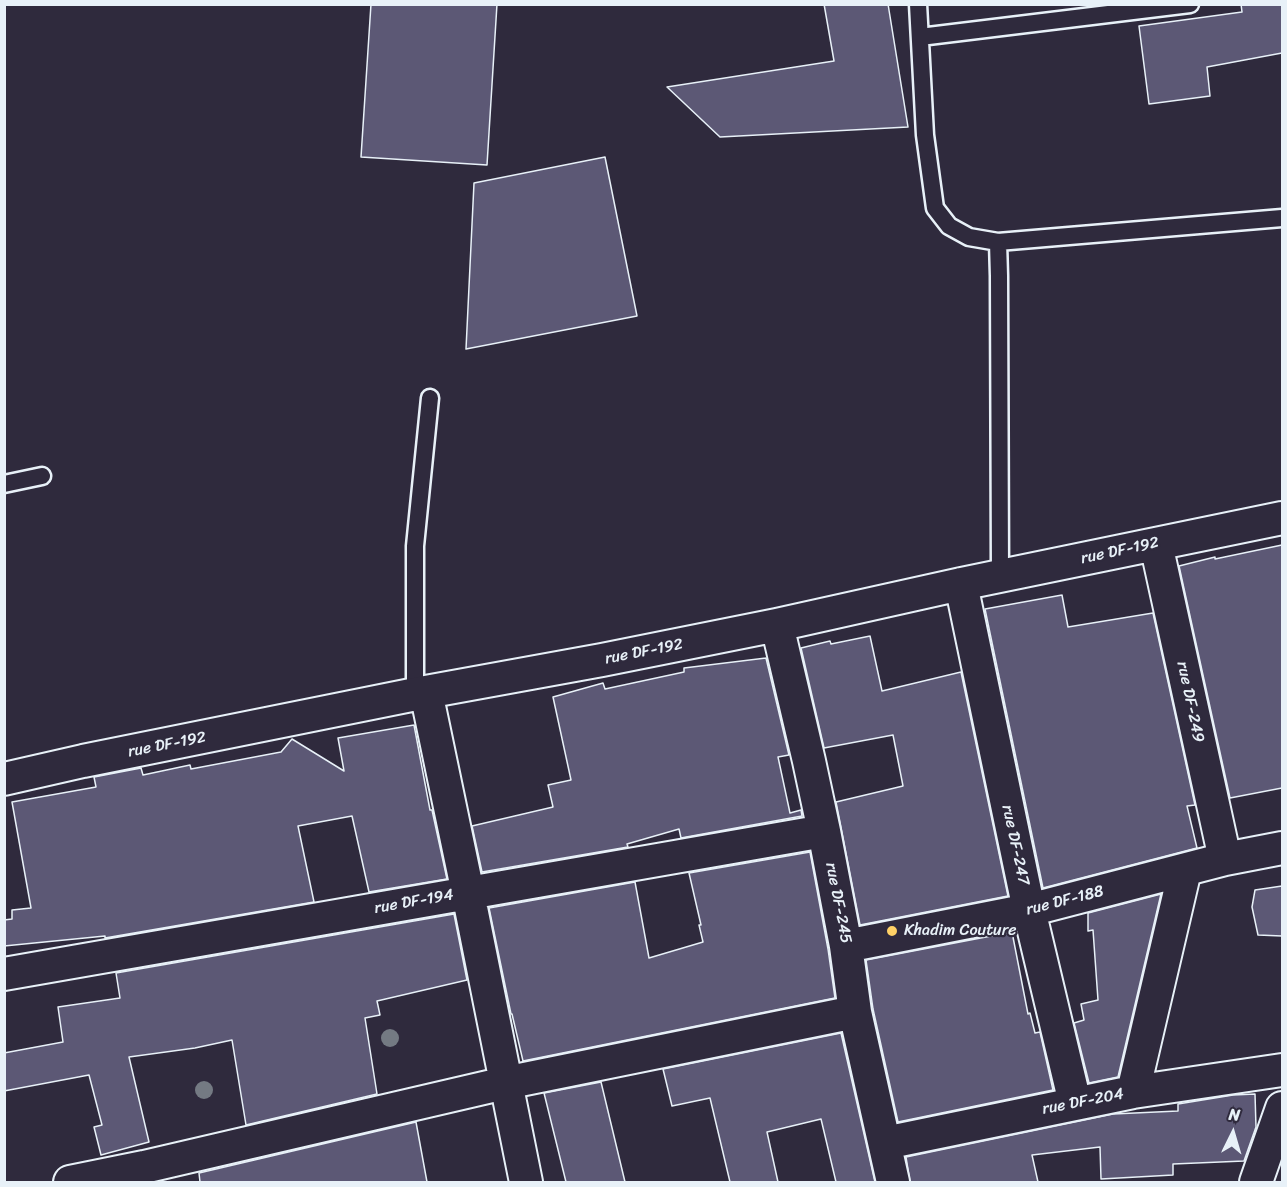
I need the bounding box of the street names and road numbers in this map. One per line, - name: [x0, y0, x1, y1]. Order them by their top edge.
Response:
- street label: rue DF-192: [1079, 533, 1161, 569]
- street label: rue DF-192: [603, 635, 685, 669]
- street label: rue DF-249: [1172, 660, 1208, 744]
- street label: rue DF-192: [126, 728, 208, 762]
- street label: rue DF-247: [997, 803, 1033, 887]
- street label: rue DF-245: [821, 861, 855, 945]
- street label: rue DF-188: [1024, 882, 1106, 920]
- street label: rue DF-194: [373, 886, 455, 918]
- street label: rue DF-204: [1041, 1085, 1125, 1119]

